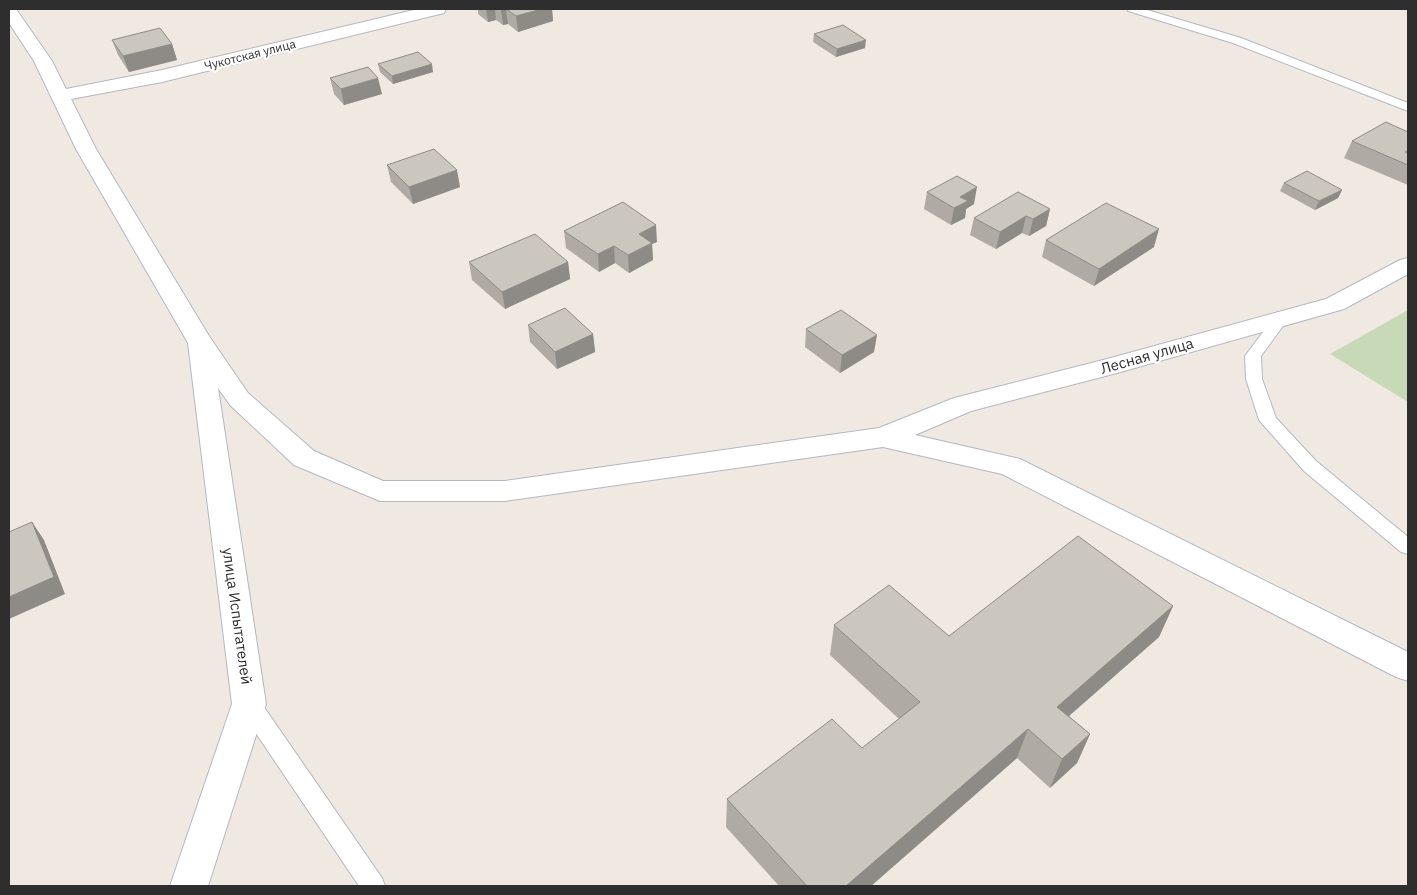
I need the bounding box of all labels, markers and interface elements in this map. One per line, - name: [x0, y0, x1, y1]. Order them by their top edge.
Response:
- street label: Чукотская улица: [203, 36, 298, 73]
- street label: Лесная улица: [1098, 333, 1196, 378]
- street label: улица Испытателей: [218, 546, 257, 686]

